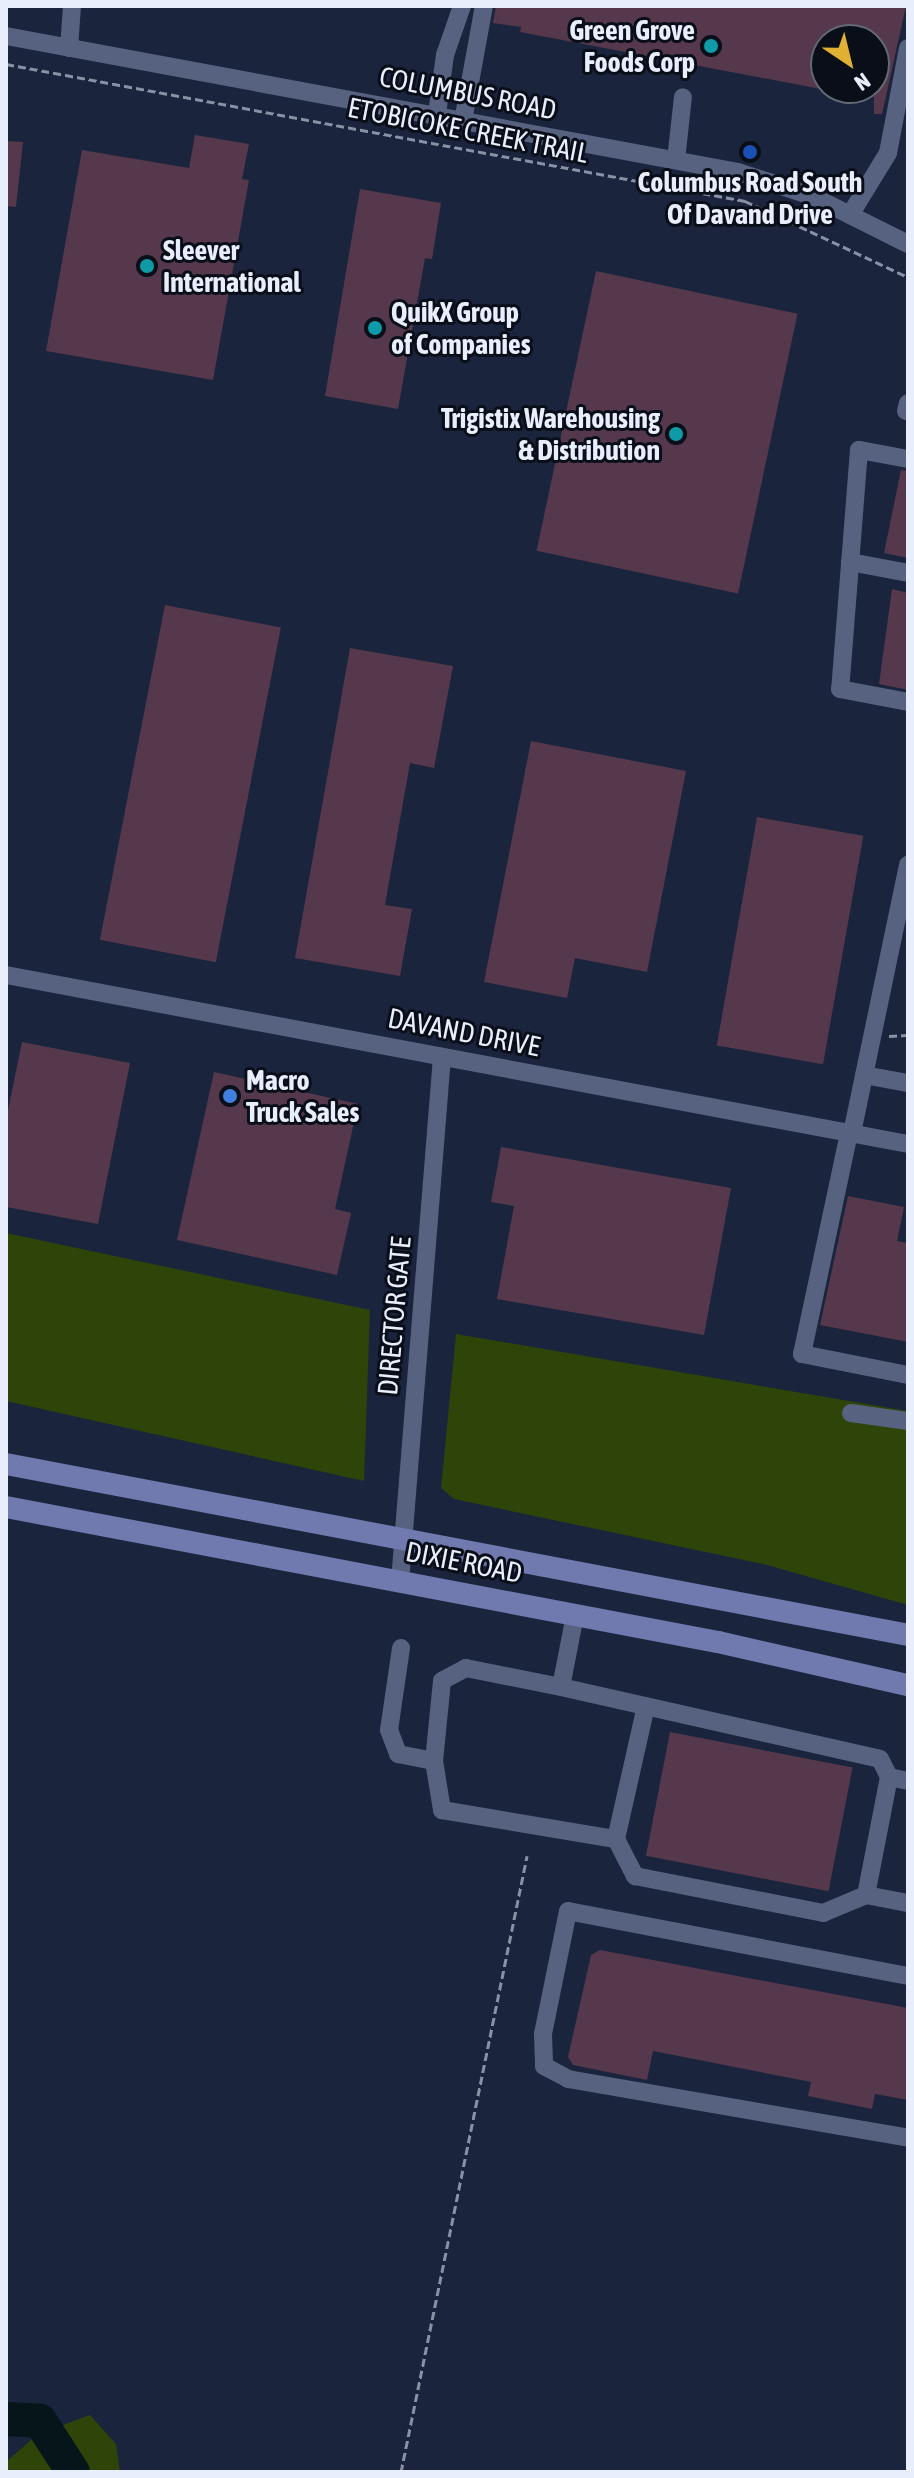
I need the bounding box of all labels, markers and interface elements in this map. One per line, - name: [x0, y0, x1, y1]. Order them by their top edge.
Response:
- place label: Green Grove Foods Corp: [569, 13, 695, 79]
- north arrow: [810, 24, 890, 104]
- marker: Green Grove Foods Corp: [702, 37, 720, 55]
- street label: COLUMBUS ROAD: [377, 59, 559, 127]
- text: N: [850, 68, 875, 96]
- street label: ETOBICOKE CREEK TRAIL: [345, 90, 591, 170]
- marker: Columbus Road South Of Davand Drive: [741, 143, 759, 161]
- place label: Columbus Road South Of Davand Drive: [638, 165, 862, 231]
- place label: Sleever International: [163, 233, 301, 299]
- marker: Sleever International: [138, 257, 156, 275]
- place label: QuikX Group of Companies: [391, 295, 531, 361]
- marker: QuikX Group of Companies: [366, 319, 384, 337]
- place label: Trigistix Warehousing & Distribution: [441, 401, 660, 467]
- marker: Trigistix Warehousing & Distribution: [667, 425, 685, 443]
- street label: DAVAND DRIVE: [385, 1001, 543, 1063]
- place label: Macro Truck Sales: [246, 1063, 359, 1129]
- marker: Macro Truck Sales: [221, 1087, 239, 1105]
- street label: DIRECTOR GATE: [370, 1235, 418, 1397]
- street label: DIXIE ROAD: [403, 1534, 525, 1590]

